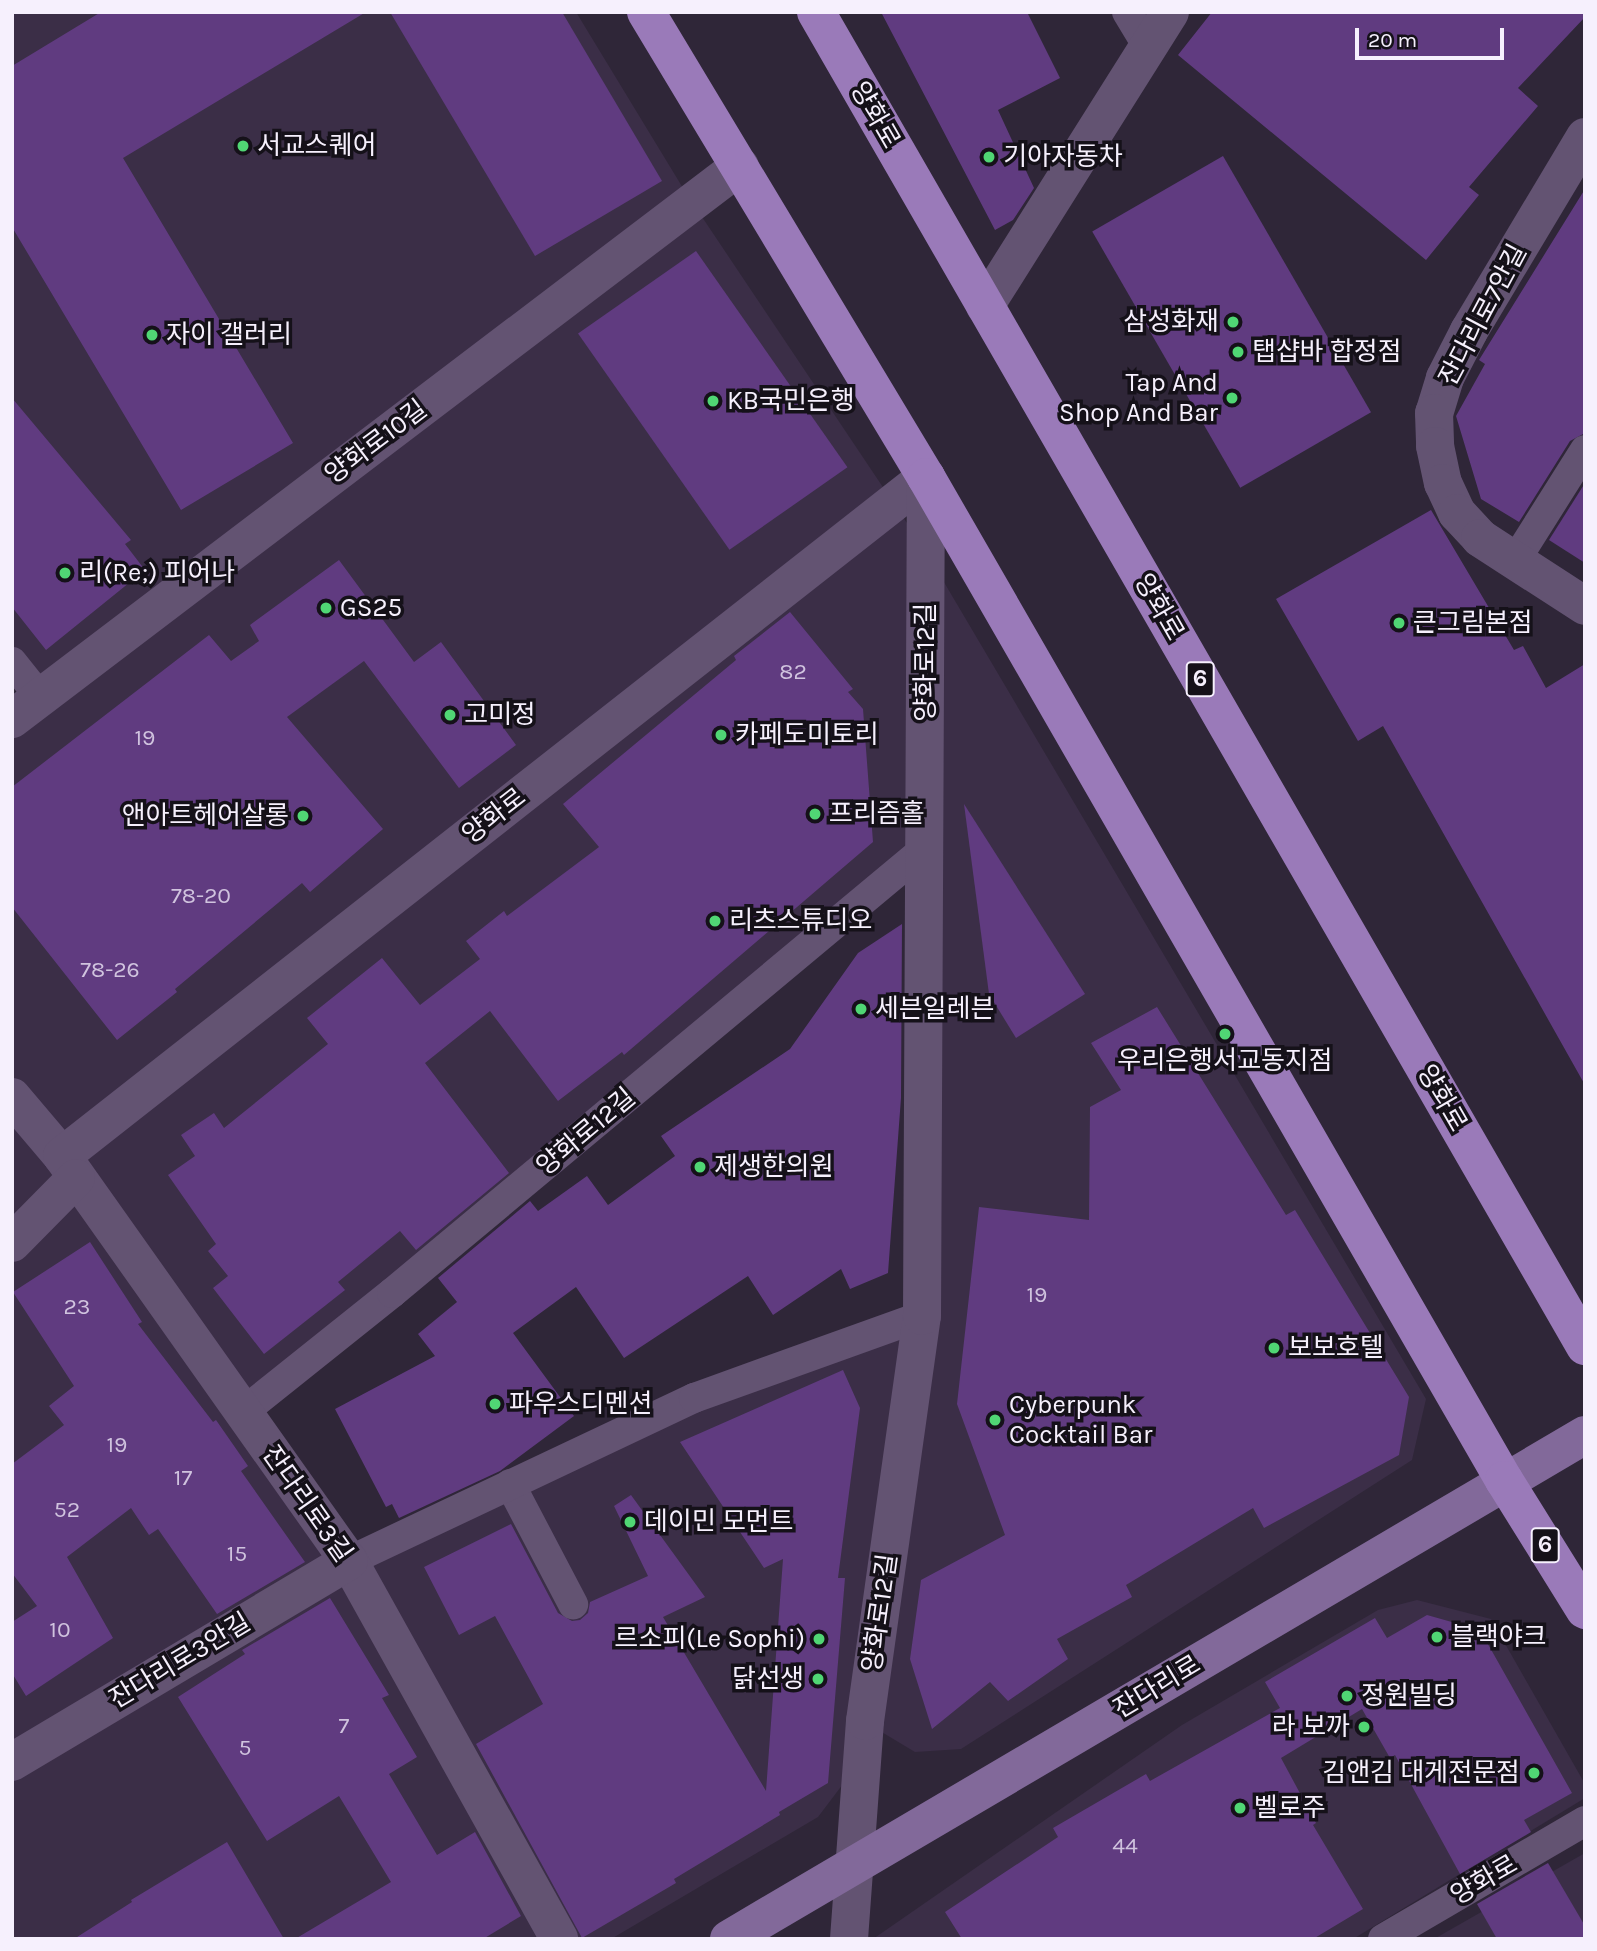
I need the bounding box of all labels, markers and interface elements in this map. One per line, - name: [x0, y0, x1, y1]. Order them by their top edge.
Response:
- scale bar: [1359, 14, 1508, 58]
- text: 20 m: [1368, 28, 1417, 52]
- street label: 양화로: [844, 76, 906, 154]
- place label: 서교스퀘어: [257, 130, 377, 162]
- marker: 서교스퀘어: [235, 138, 251, 154]
- place label: 기아자동차: [1003, 141, 1123, 173]
- marker: 기아자동차: [981, 149, 997, 165]
- street label: 잔다리로7안길: [1433, 239, 1533, 391]
- place label: 삼성화재: [1123, 306, 1219, 338]
- marker: 삼성화재: [1225, 314, 1241, 330]
- place label: 자이 갤러리: [166, 319, 292, 351]
- marker: 자이 갤러리: [144, 327, 160, 343]
- place label: 탭샵바 합정점: [1252, 336, 1402, 368]
- marker: 탭샵바 합정점: [1230, 344, 1246, 360]
- place label: Tap And Shop And Bar: [1059, 367, 1218, 428]
- place label: KB국민은행: [727, 385, 855, 417]
- marker: Tap And Shop And Bar: [1224, 390, 1240, 406]
- marker: KB국민은행: [705, 393, 721, 409]
- street label: 양화로10길: [319, 394, 433, 490]
- place label: 리(Re;) 피어나: [79, 557, 235, 589]
- marker: 리(Re;) 피어나: [57, 565, 73, 581]
- street label: 양화로: [1128, 568, 1190, 646]
- place label: GS25: [340, 592, 402, 624]
- marker: GS25: [318, 600, 334, 616]
- street label: 양화로12길: [910, 602, 942, 722]
- place label: 큰그림본점: [1413, 607, 1533, 639]
- marker: 큰그림본점: [1391, 615, 1407, 631]
- house number: 82: [779, 658, 807, 686]
- road number: 6: [1184, 658, 1216, 700]
- place label: 고미정: [464, 699, 536, 731]
- marker: 고미정: [442, 707, 458, 723]
- place label: 카페도미토리: [735, 719, 879, 751]
- house number: 19: [135, 724, 155, 752]
- marker: 카페도미토리: [713, 727, 729, 743]
- street label: 양화로: [456, 782, 532, 850]
- place label: 프리즘홀: [829, 798, 925, 830]
- place label: 앤아트헤어살롱: [122, 800, 289, 832]
- marker: 프리즘홀: [807, 806, 823, 822]
- marker: 앤아트헤어살롱: [295, 808, 311, 824]
- house number: 78-20: [171, 882, 231, 910]
- place label: 리츠스튜디오: [729, 905, 873, 937]
- marker: 리츠스튜디오: [707, 913, 723, 929]
- house number: 78-26: [80, 956, 140, 984]
- place label: 세븐일레븐: [875, 993, 995, 1025]
- marker: 세븐일레븐: [853, 1001, 869, 1017]
- marker: 우리은행서교동지점: [1217, 1026, 1233, 1042]
- place label: 우리은행서교동지점: [1117, 1045, 1333, 1077]
- street label: 양화로: [1411, 1059, 1473, 1137]
- street label: 양화로12길: [530, 1082, 642, 1182]
- place label: 제생한의원: [714, 1151, 834, 1183]
- marker: 제생한의원: [692, 1159, 708, 1175]
- house number: 19: [1027, 1281, 1047, 1309]
- house number: 23: [64, 1293, 90, 1321]
- place label: 보보호텔: [1288, 1332, 1384, 1364]
- marker: 보보호텔: [1266, 1340, 1282, 1356]
- place label: 파우스디멘션: [509, 1388, 653, 1420]
- place label: Cyberpunk Cocktail Bar: [1009, 1389, 1152, 1450]
- marker: 파우스디멘션: [487, 1396, 503, 1412]
- marker: Cyberpunk Cocktail Bar: [987, 1412, 1003, 1428]
- house number: 19: [107, 1431, 127, 1459]
- street label: 잔다리로3길: [256, 1440, 358, 1568]
- house number: 17: [174, 1464, 192, 1492]
- house number: 52: [54, 1496, 80, 1524]
- place label: 데이민 모먼트: [644, 1506, 794, 1538]
- marker: 데이민 모먼트: [622, 1514, 638, 1530]
- road number: 6: [1529, 1525, 1561, 1566]
- house number: 15: [227, 1540, 247, 1568]
- street label: 양화로12길: [856, 1552, 904, 1674]
- street label: 잔다리로3안길: [104, 1607, 256, 1715]
- house number: 10: [49, 1616, 71, 1644]
- place label: 블랙야크: [1451, 1621, 1547, 1653]
- place label: 르소피(Le Sophi): [615, 1623, 805, 1655]
- marker: 블랙야크: [1429, 1629, 1445, 1645]
- marker: 르소피(Le Sophi): [811, 1631, 827, 1647]
- street label: 잔다리로: [1108, 1649, 1206, 1725]
- place label: 닭선생: [732, 1663, 804, 1695]
- marker: 닭선생: [810, 1671, 826, 1687]
- place label: 정원빌딩: [1361, 1680, 1457, 1712]
- marker: 정원빌딩: [1339, 1688, 1355, 1704]
- place label: 라 보까: [1272, 1711, 1350, 1743]
- house number: 7: [339, 1712, 349, 1740]
- marker: 라 보까: [1356, 1719, 1372, 1735]
- house number: 5: [239, 1734, 251, 1762]
- place label: 김앤김 대게전문점: [1322, 1757, 1520, 1789]
- marker: 김앤김 대게전문점: [1526, 1765, 1542, 1781]
- place label: 벨로주: [1254, 1792, 1326, 1824]
- marker: 벨로주: [1232, 1800, 1248, 1816]
- house number: 44: [1112, 1832, 1138, 1860]
- street label: 양화로: [1445, 1849, 1523, 1911]

